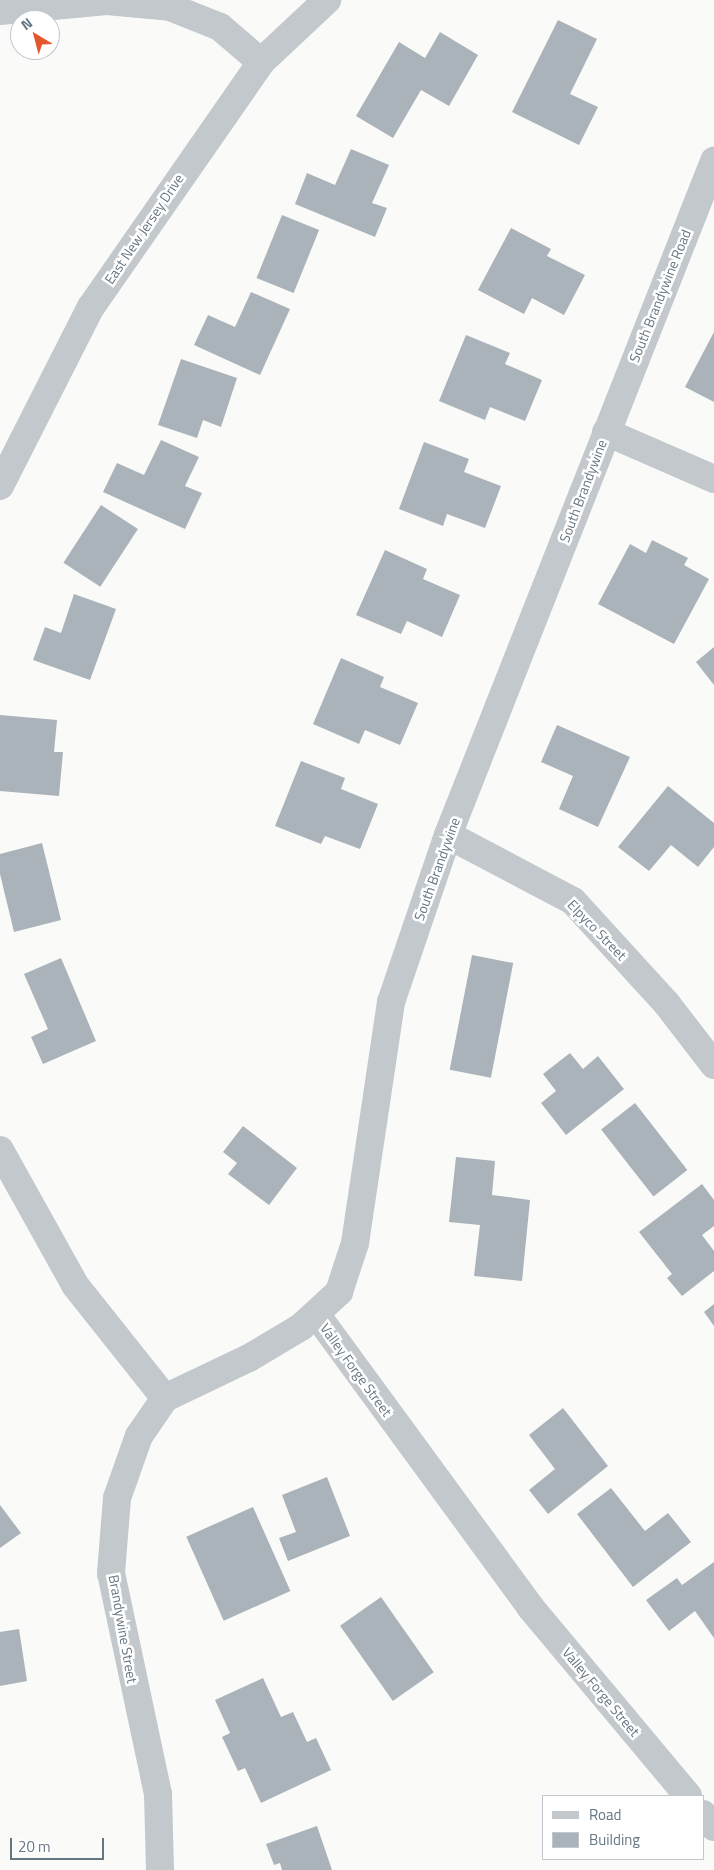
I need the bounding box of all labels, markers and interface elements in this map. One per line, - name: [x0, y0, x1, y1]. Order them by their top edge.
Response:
- north arrow: [10, 10, 60, 60]
- text: N: [16, 12, 36, 35]
- street label: East New Jersey Drive: [101, 171, 187, 287]
- street label: South Brandywine Road: [626, 227, 694, 365]
- street label: South Brandywine: [556, 437, 610, 545]
- street label: South Brandywine: [411, 815, 463, 923]
- street label: Elpyco Street: [564, 896, 630, 964]
- street label: Valley Forge Street: [317, 1320, 395, 1420]
- street label: Brandywine Street: [105, 1574, 141, 1684]
- street label: Valley Forge Street: [559, 1644, 643, 1740]
- legend: [542, 1795, 704, 1860]
- text: Road: [589, 1803, 621, 1826]
- scale bar: [12, 1828, 106, 1860]
- text: Building: [589, 1828, 640, 1851]
- text: 20 m: [18, 1835, 51, 1858]

